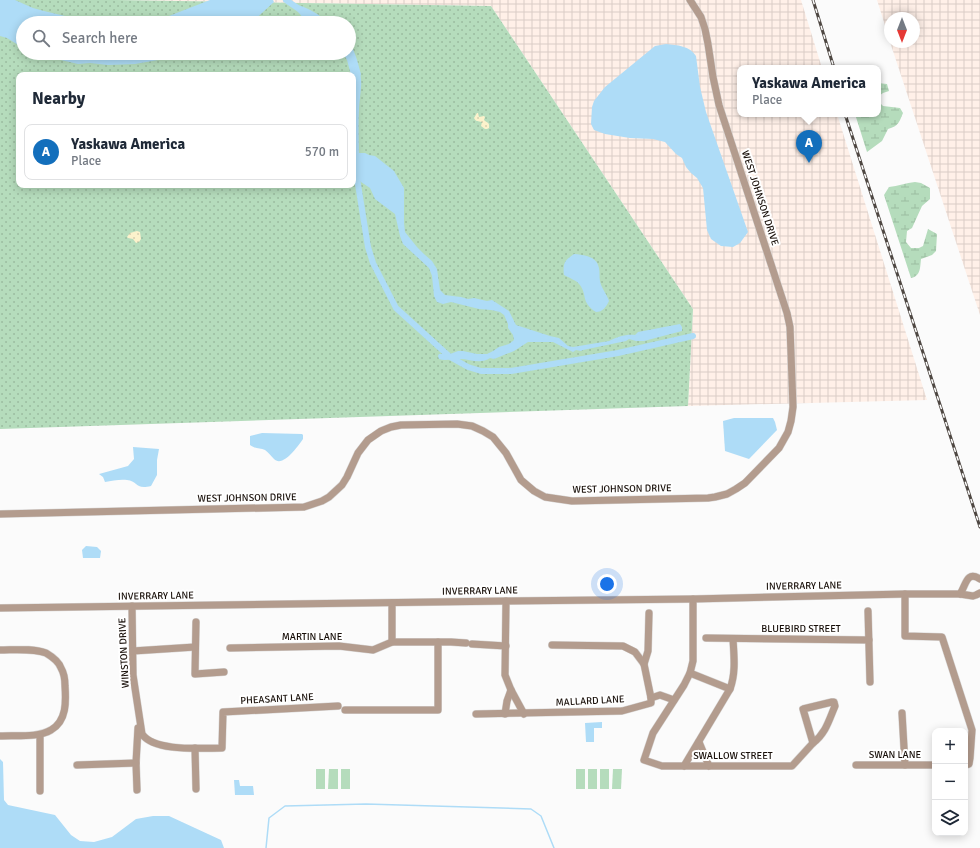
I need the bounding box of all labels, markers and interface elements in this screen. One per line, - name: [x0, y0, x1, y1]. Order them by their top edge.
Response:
- north arrow: [884, 12, 920, 48]
- search box: [16, 16, 356, 60]
- icon: search: [30, 27, 52, 49]
- text: Search here: [62, 29, 138, 47]
- popup: [737, 65, 881, 117]
- text: Yaskawa America: [752, 74, 866, 92]
- text: Nearby: [32, 88, 85, 109]
- text: Place: [752, 92, 782, 108]
- pin: A: [796, 130, 822, 163]
- text: Yaskawa America: [71, 135, 185, 153]
- text: A: [42, 144, 50, 160]
- text: 570 m: [305, 144, 339, 160]
- street label: WEST JOHNSON DRIVE: [739, 149, 781, 247]
- text: Place: [71, 153, 101, 169]
- street label: WEST JOHNSON DRIVE: [572, 482, 672, 496]
- street label: WEST JOHNSON DRIVE: [197, 491, 297, 505]
- your location: [597, 574, 617, 594]
- street label: INVERRARY LANE: [766, 579, 842, 593]
- street label: INVERRARY LANE: [442, 584, 518, 598]
- street label: INVERRARY LANE: [118, 589, 194, 603]
- street label: WINSTON DRIVE: [116, 617, 132, 689]
- street label: BLUEBIRD STREET: [761, 623, 841, 635]
- street label: MARTIN LANE: [282, 631, 343, 643]
- street label: PHEASANT LANE: [240, 691, 314, 707]
- street label: MALLARD LANE: [555, 693, 625, 709]
- map controls: [932, 728, 968, 836]
- button: +: [932, 728, 968, 764]
- street label: SWAN LANE: [869, 749, 922, 761]
- street label: SWALLOW STREET: [693, 750, 773, 762]
- button: −: [932, 764, 968, 800]
- button: layers: [932, 800, 968, 836]

